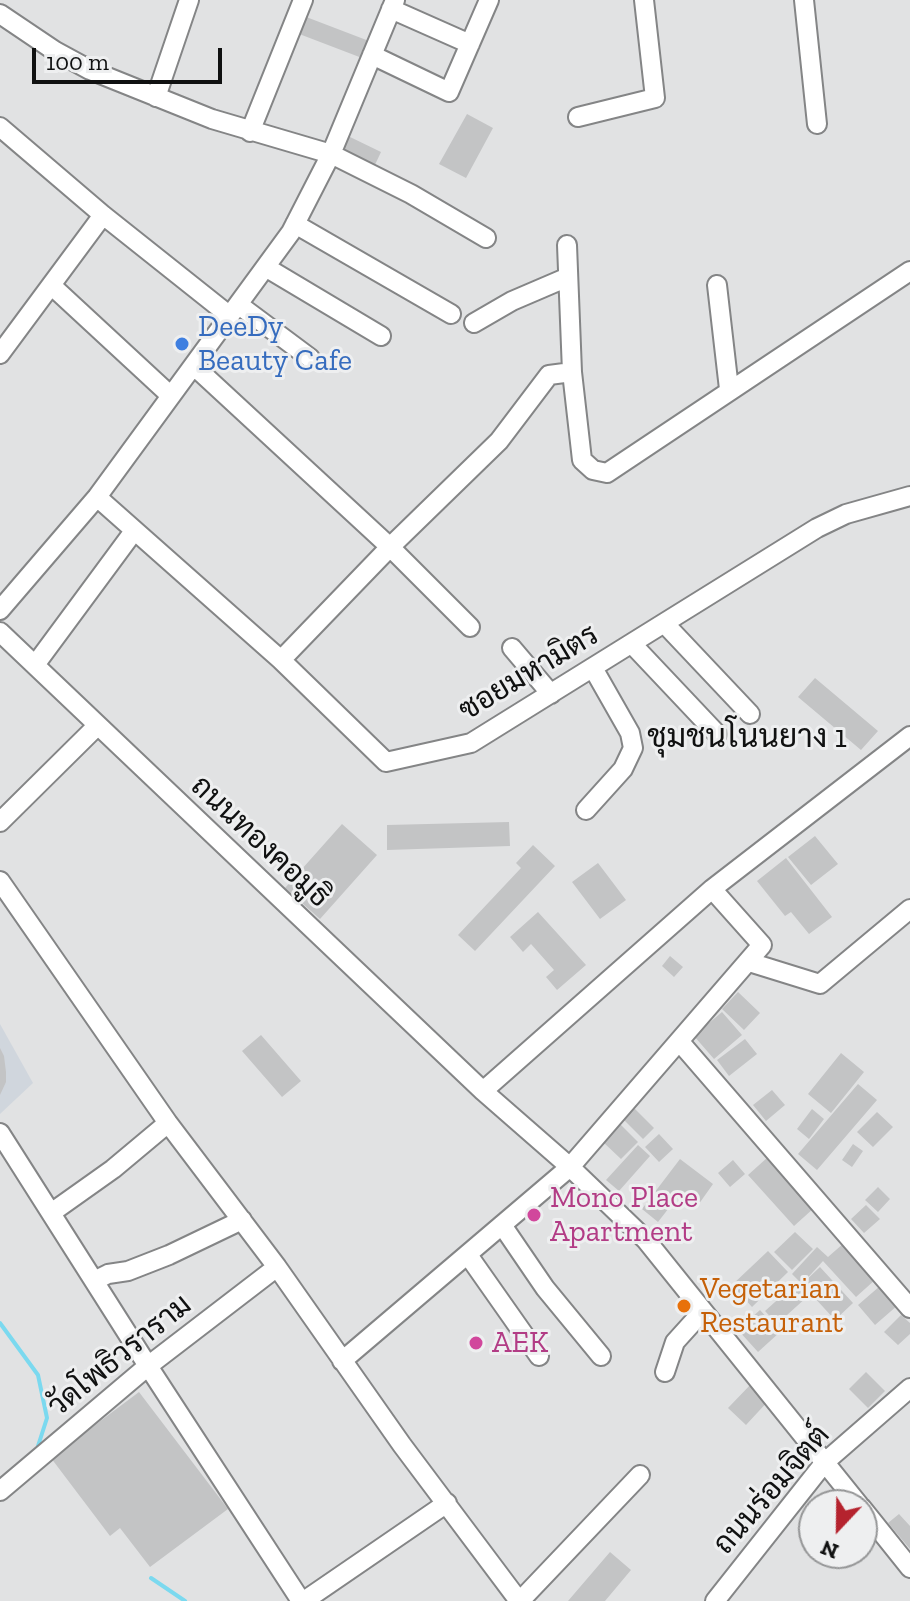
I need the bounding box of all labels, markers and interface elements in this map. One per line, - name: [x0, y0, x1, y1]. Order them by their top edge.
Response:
- scale bar: [36, 32, 226, 82]
- text: 100 m: [46, 47, 109, 76]
- place label: DeeDy Beauty Cafe: [198, 309, 352, 380]
- marker: DeeDy Beauty Cafe: [173, 335, 191, 353]
- street label: ซอยมหามิตร: [453, 617, 605, 729]
- district label: ชุมชนโนนยาง 1: [647, 719, 847, 757]
- street label: ถนนทองคอมูธิ: [183, 768, 337, 916]
- place label: Mono Place Apartment: [550, 1180, 698, 1250]
- marker: Mono Place Apartment: [525, 1206, 543, 1224]
- place label: Vegetarian Restaurant: [700, 1271, 843, 1342]
- street label: วัดโพธิวราราม: [41, 1287, 199, 1425]
- marker: Vegetarian Restaurant: [675, 1297, 693, 1315]
- place label: AEK: [492, 1325, 548, 1361]
- marker: AEK: [467, 1334, 485, 1352]
- street label: ถนนร่อมจิตต์: [706, 1418, 838, 1562]
- north arrow: [798, 1489, 878, 1569]
- text: N: [817, 1534, 842, 1566]

